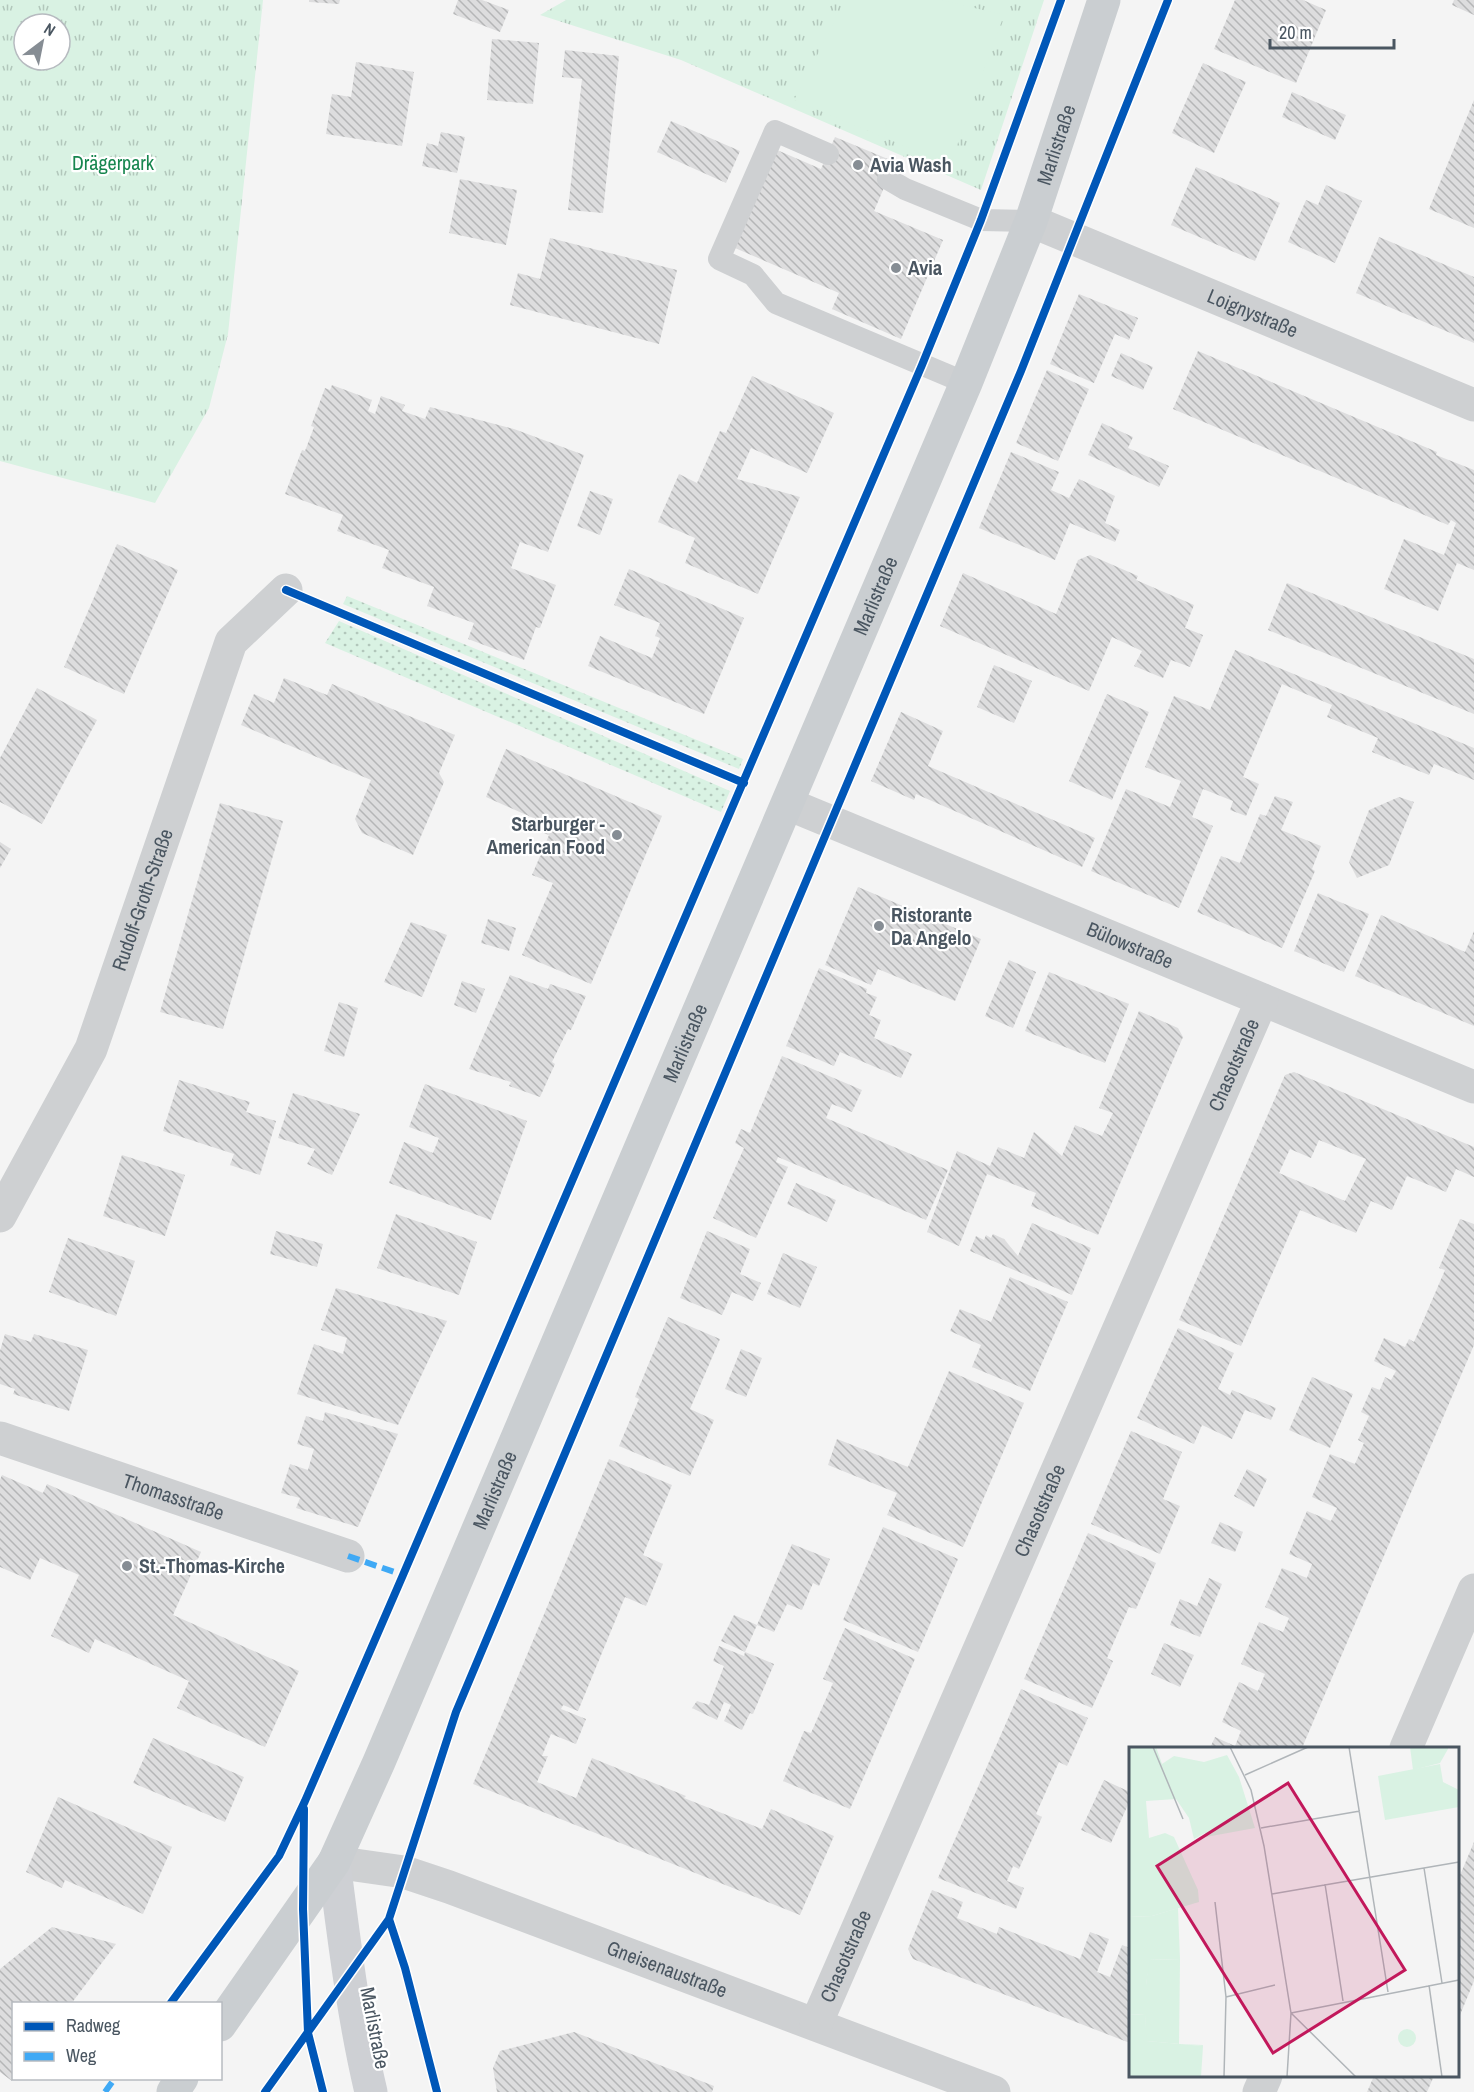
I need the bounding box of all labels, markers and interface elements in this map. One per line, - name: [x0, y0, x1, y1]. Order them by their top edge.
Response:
- north arrow: [12, 12, 72, 72]
- scale bar: [1270, 12, 1394, 50]
- text: N: [40, 17, 60, 41]
- text: 20 m: [1279, 20, 1312, 45]
- street label: Marlistraße: [1030, 101, 1081, 188]
- park label: Drägerpark: [72, 149, 155, 176]
- place label: Avia Wash: [870, 151, 952, 178]
- marker: Avia Wash: [851, 158, 865, 172]
- place label: Avia: [908, 254, 942, 281]
- marker: Avia: [889, 261, 903, 275]
- street label: Loignystraße: [1203, 282, 1302, 343]
- street label: Marlistraße: [846, 552, 904, 639]
- place label: Starburger - American Food: [486, 810, 606, 860]
- street label: Rudolf-Groth-Straße: [105, 825, 179, 974]
- marker: Starburger - American Food: [610, 828, 624, 842]
- place label: Ristorante Da Angelo: [891, 901, 972, 951]
- street label: Bülowstraße: [1083, 915, 1178, 975]
- marker: Ristorante Da Angelo: [872, 919, 886, 933]
- street label: Marlistraße: [656, 999, 713, 1086]
- street label: Chasotstraße: [1201, 1014, 1265, 1115]
- street label: Marlistraße: [466, 1447, 523, 1533]
- street label: Chasotstraße: [1007, 1460, 1071, 1561]
- street label: Thomasstraße: [119, 1467, 228, 1526]
- place label: St.-Thomas-Kirche: [139, 1552, 285, 1579]
- marker: St.-Thomas-Kirche: [120, 1559, 134, 1573]
- inset map: [1129, 1747, 1459, 2077]
- street label: Chasotstraße: [813, 1905, 877, 2007]
- street label: Gneisenaustraße: [603, 1934, 731, 2003]
- street label: Marlistraße: [354, 1985, 397, 2071]
- legend: [12, 2002, 222, 2080]
- text: Radweg: [66, 2013, 121, 2038]
- text: Weg: [66, 2043, 97, 2068]

